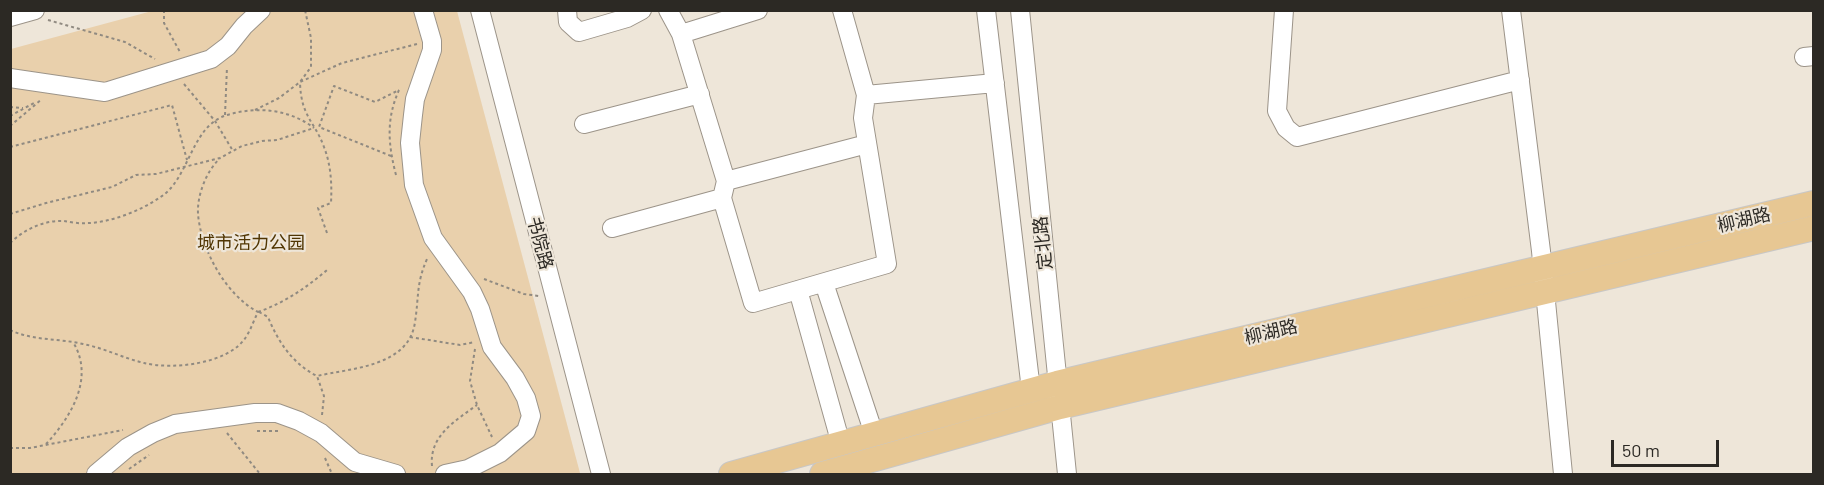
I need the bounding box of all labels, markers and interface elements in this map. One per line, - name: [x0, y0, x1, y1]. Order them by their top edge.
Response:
- street label: 柳湖路: [1715, 203, 1773, 237]
- street label: 书院路: [523, 214, 557, 272]
- street label: 定北路: [1029, 215, 1057, 271]
- park label: 城市活力公园: [197, 232, 305, 254]
- street label: 柳湖路: [1242, 315, 1300, 349]
- scale bar: [1614, 428, 1722, 466]
- text: 50 m: [1622, 439, 1660, 461]

